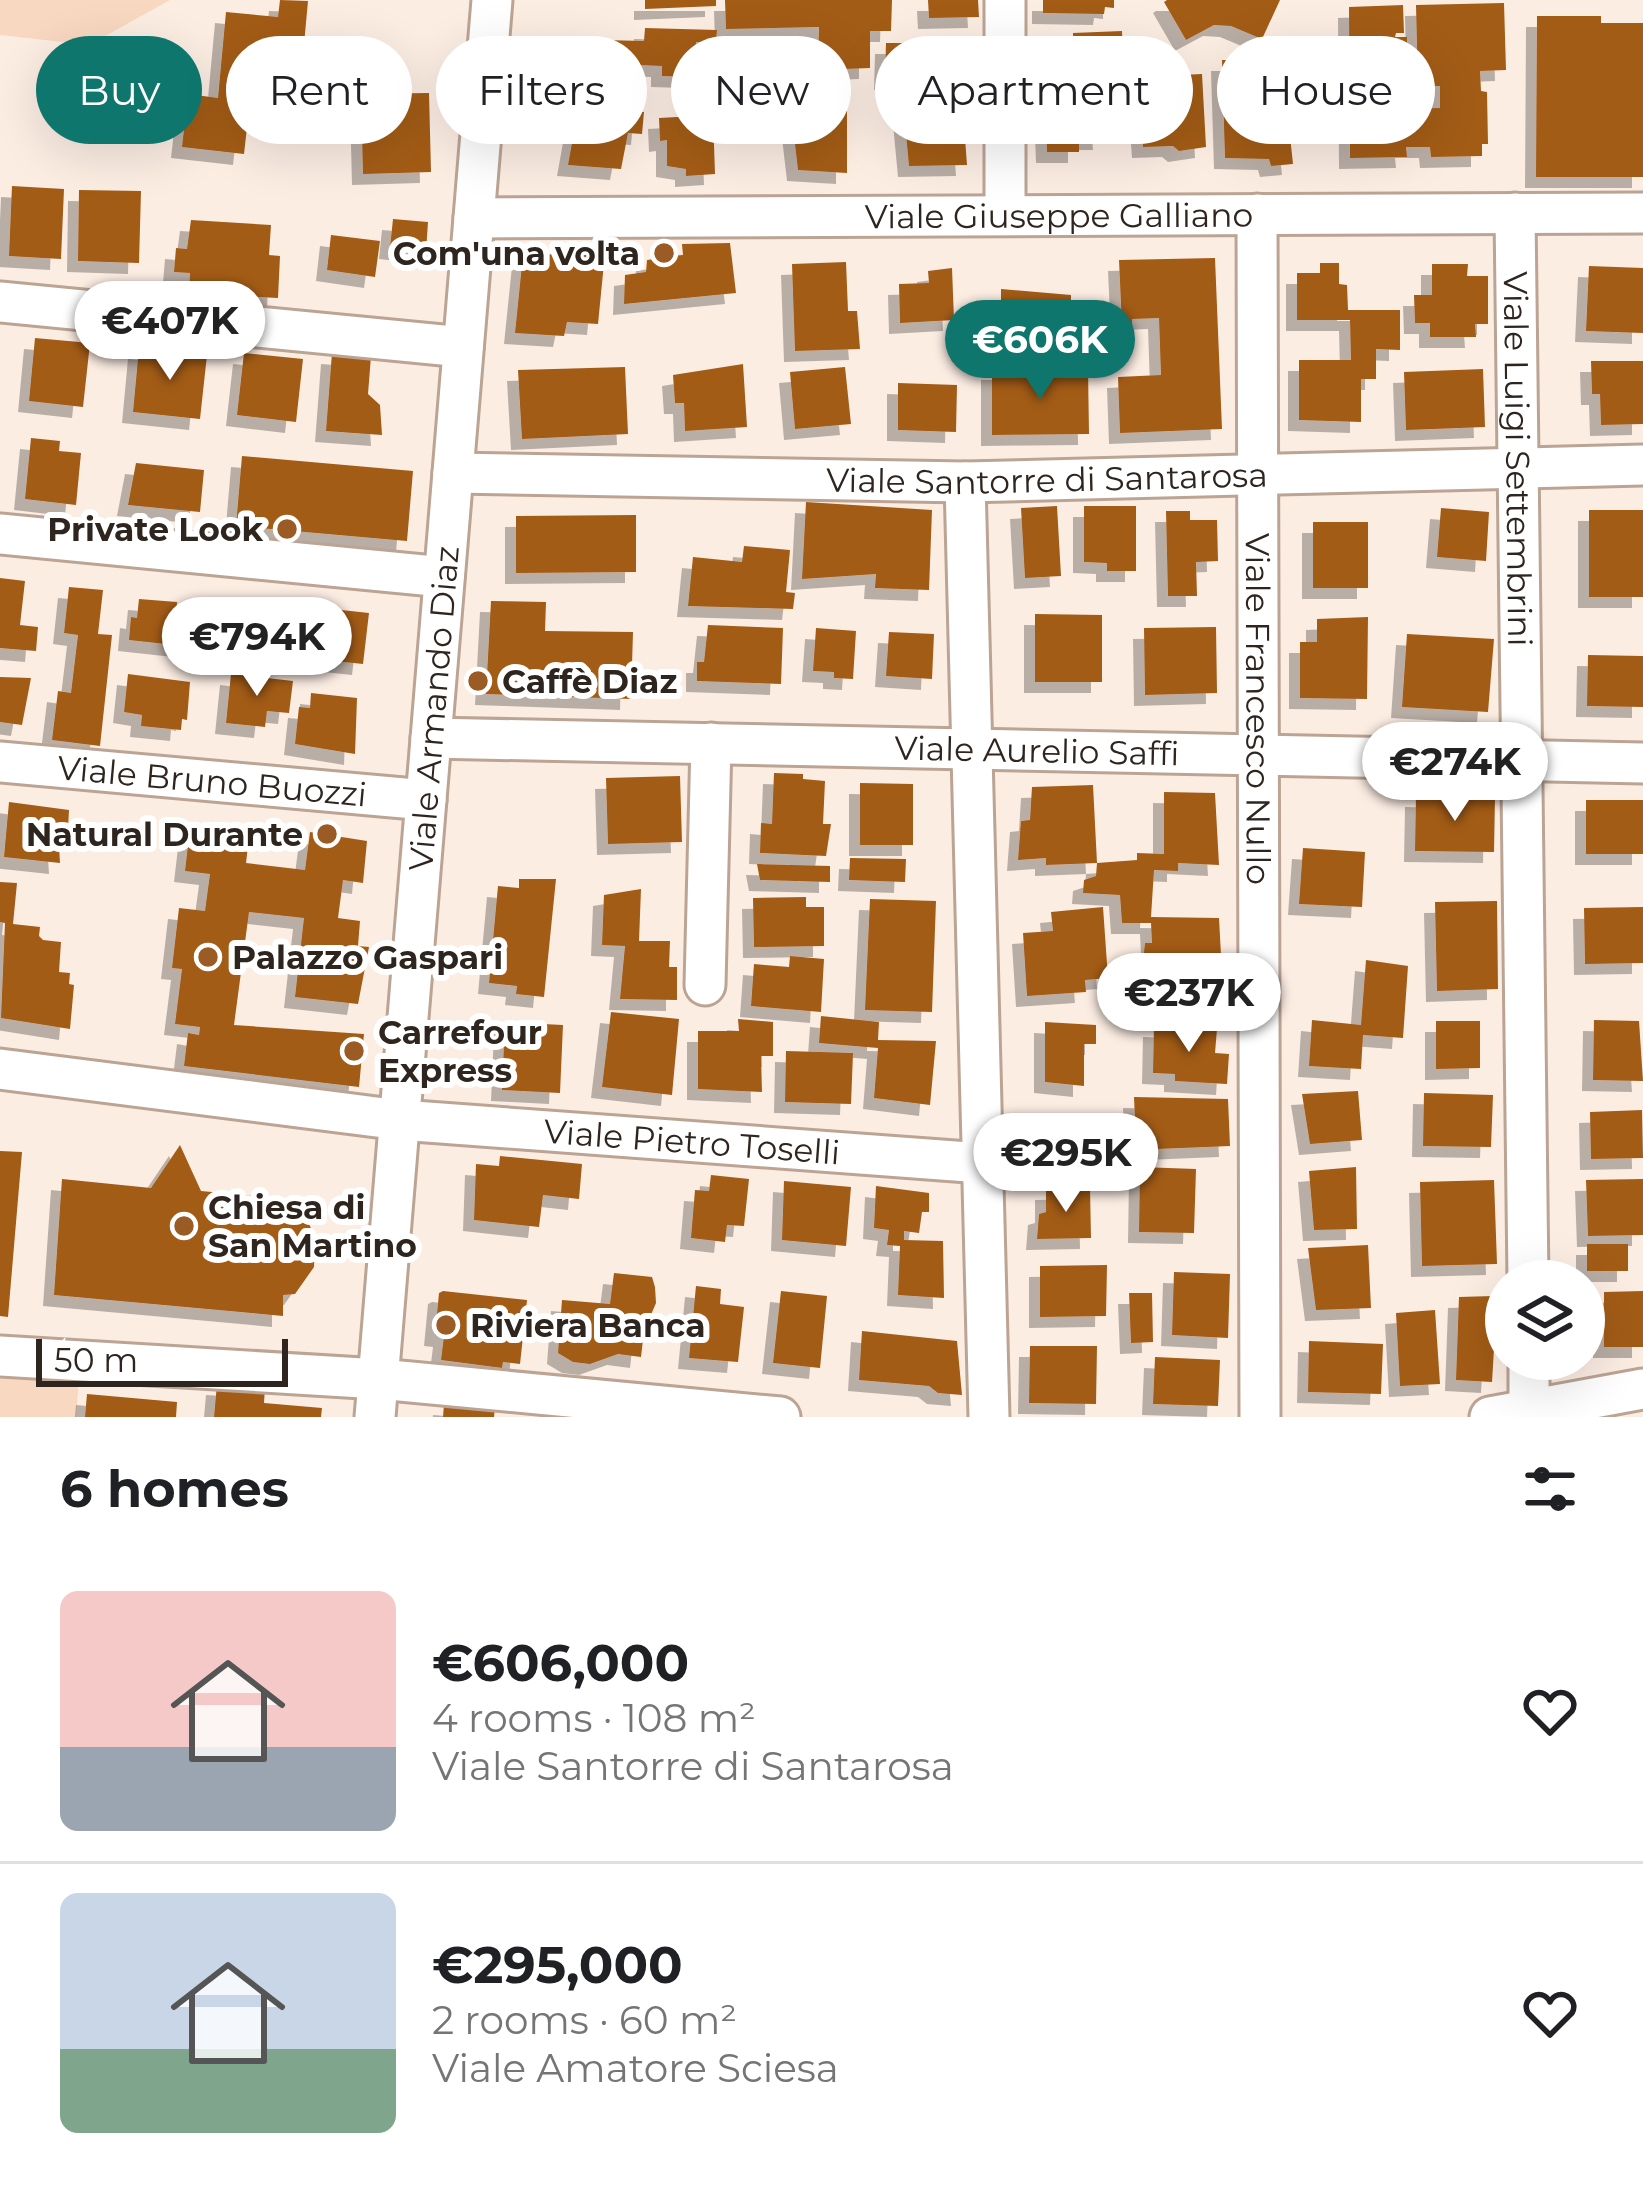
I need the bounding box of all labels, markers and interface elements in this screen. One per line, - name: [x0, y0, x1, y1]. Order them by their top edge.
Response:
- chip: Buy: [36, 36, 202, 144]
- chip: Rent: [226, 36, 412, 144]
- chip: Filters: [436, 36, 647, 144]
- chip: New: [671, 36, 851, 144]
- chip: Apartment: [875, 36, 1193, 144]
- chip: House: [1217, 36, 1435, 144]
- street label: Viale Giuseppe Galliano: [865, 195, 1253, 236]
- place label: Com'una volta: [393, 233, 640, 273]
- marker: Com'una volta: [651, 240, 677, 266]
- street label: Viale Luigi Settembrini: [1496, 271, 1540, 647]
- pin: €407K: [86, 281, 254, 383]
- text: €407K: [101, 296, 239, 344]
- pin: €606K: [956, 300, 1124, 402]
- text: €606K: [972, 315, 1108, 363]
- street label: Viale Santorre di Santarosa: [826, 454, 1268, 502]
- place label: Private Look: [47, 509, 263, 549]
- marker: Private Look: [274, 516, 300, 542]
- street label: Viale Francesco Nullo: [1238, 533, 1279, 885]
- street label: Viale Armando Diaz: [400, 544, 467, 873]
- pin: €794K: [173, 597, 341, 699]
- text: €794K: [189, 612, 325, 660]
- place label: Caffè Diaz: [502, 661, 677, 701]
- marker: Caffè Diaz: [465, 668, 491, 694]
- pin: €274K: [1371, 722, 1539, 824]
- street label: Viale Aurelio Saffi: [894, 728, 1180, 773]
- text: €274K: [1389, 737, 1521, 785]
- street label: Viale Bruno Buozzi: [56, 747, 369, 815]
- place label: Natural Durante: [26, 814, 303, 854]
- marker: Natural Durante: [314, 821, 340, 847]
- place label: Palazzo Gaspari: [232, 937, 503, 977]
- marker: Palazzo Gaspari: [195, 944, 221, 970]
- pin: €237K: [1105, 953, 1273, 1055]
- text: €237K: [1124, 968, 1254, 1016]
- place label: Carrefour Express: [378, 1012, 542, 1090]
- marker: Carrefour Express: [341, 1038, 367, 1064]
- street label: Viale Pietro Toselli: [542, 1111, 842, 1172]
- pin: €295K: [982, 1113, 1150, 1215]
- text: €295K: [1000, 1128, 1132, 1176]
- place label: Chiesa di San Martino: [208, 1187, 417, 1265]
- marker: Chiesa di San Martino: [171, 1213, 197, 1239]
- map controls: [1485, 1260, 1605, 1380]
- button: layers: [1485, 1260, 1605, 1380]
- place label: Riviera Banca: [470, 1305, 706, 1345]
- marker: Riviera Banca: [433, 1312, 459, 1338]
- scale bar: [36, 1333, 288, 1386]
- text: 50 m: [54, 1340, 138, 1380]
- icon: filters: [1517, 1456, 1583, 1522]
- text: 6 homes: [60, 1458, 289, 1520]
- text: €606,000: [432, 1632, 689, 1694]
- icon: home: [156, 1639, 300, 1783]
- icon: heart: [1517, 1678, 1583, 1744]
- text: 4 rooms · 108 m²: [432, 1694, 756, 1742]
- text: Viale Santorre di Santarosa: [432, 1742, 954, 1790]
- text: €295,000: [432, 1934, 683, 1996]
- icon: home: [156, 1941, 300, 2085]
- icon: heart: [1517, 1980, 1583, 2046]
- text: 2 rooms · 60 m²: [432, 1996, 737, 2044]
- text: Viale Amatore Sciesa: [432, 2044, 839, 2092]

